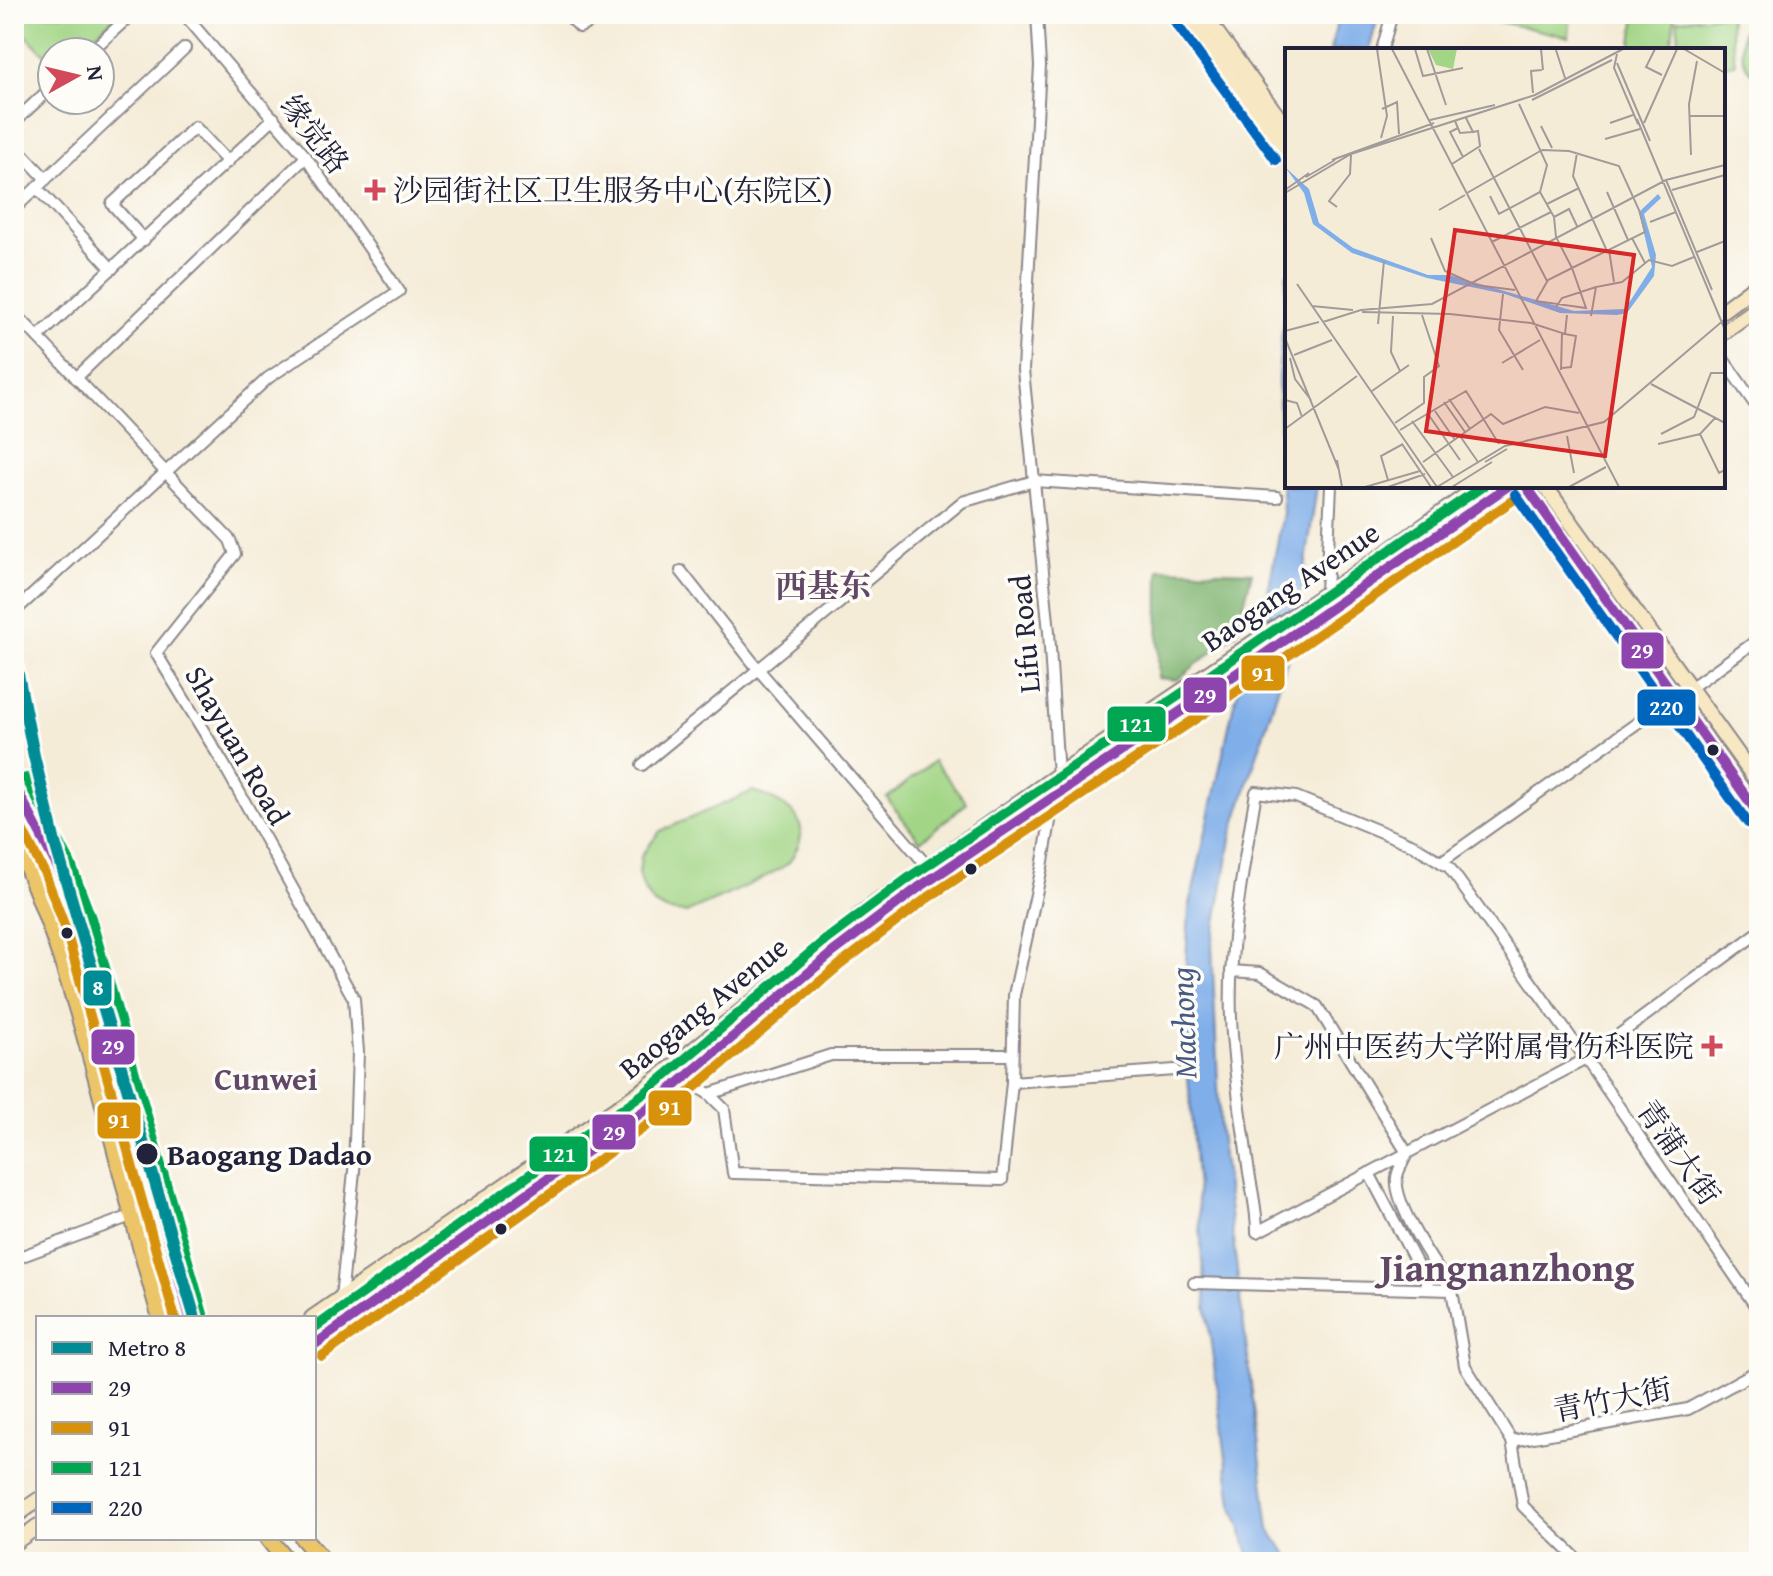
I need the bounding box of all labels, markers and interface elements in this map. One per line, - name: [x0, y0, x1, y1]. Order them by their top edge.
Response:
- north arrow: [36, 36, 116, 116]
- inset map: [1285, 48, 1725, 488]
- text: N: [79, 64, 113, 83]
- street label: 缘觉路: [270, 85, 360, 183]
- place label: 沙园街社区卫生服务中心(东院区): [393, 168, 832, 212]
- marker: 沙园街社区卫生服务中心(东院区): [364, 179, 386, 201]
- street label: Baogang Avenue: [1192, 510, 1388, 662]
- district label: 西基东: [775, 562, 871, 609]
- street label: Lifu Road: [997, 573, 1051, 695]
- line badge: 29: [1620, 631, 1665, 670]
- text: 29: [1631, 634, 1653, 666]
- line badge: 91: [1240, 654, 1286, 692]
- street label: Shayuan Road: [175, 657, 301, 833]
- text: 91: [1252, 657, 1274, 689]
- line badge: 29: [1182, 676, 1228, 714]
- text: 29: [1194, 679, 1216, 711]
- line badge: 220: [1636, 688, 1697, 727]
- text: 220: [1649, 691, 1683, 723]
- line badge: 121: [1106, 705, 1167, 743]
- text: 121: [1119, 708, 1153, 740]
- unlabelled marker: [1705, 742, 1721, 758]
- unlabelled marker: [963, 861, 979, 877]
- unlabelled marker: [59, 925, 75, 941]
- street label: Baogang Avenue: [609, 925, 797, 1089]
- water label: Machong: [1158, 966, 1208, 1080]
- line badge: 8: [82, 969, 113, 1007]
- text: 8: [92, 971, 104, 1003]
- place label: 广州中医药大学附属骨伤科医院: [1274, 1024, 1694, 1068]
- line badge: 29: [90, 1028, 136, 1066]
- text: 29: [102, 1030, 124, 1062]
- marker: 广州中医药大学附属骨伤科医院: [1701, 1035, 1723, 1057]
- district label: Cunwei: [214, 1055, 318, 1102]
- line badge: 91: [647, 1089, 693, 1127]
- street label: 青蒲大街: [1627, 1090, 1731, 1214]
- text: 91: [659, 1091, 681, 1123]
- line badge: 91: [96, 1101, 142, 1140]
- text: 91: [108, 1104, 130, 1136]
- line badge: 29: [591, 1113, 637, 1151]
- text: 29: [603, 1116, 625, 1148]
- place label: Baogang Dadao: [167, 1132, 372, 1176]
- line badge: 121: [528, 1135, 589, 1173]
- text: 121: [542, 1138, 576, 1170]
- marker: Baogang Dadao: [134, 1141, 160, 1167]
- unlabelled marker: [493, 1221, 509, 1237]
- district label: Jiangnanzhong: [1374, 1239, 1635, 1295]
- legend: [36, 1316, 316, 1540]
- text: Metro 8: [108, 1330, 186, 1365]
- street label: 青竹大街: [1549, 1366, 1675, 1432]
- text: 29: [108, 1370, 131, 1405]
- text: 91: [108, 1410, 131, 1445]
- text: 121: [108, 1450, 143, 1485]
- text: 220: [108, 1490, 143, 1525]

